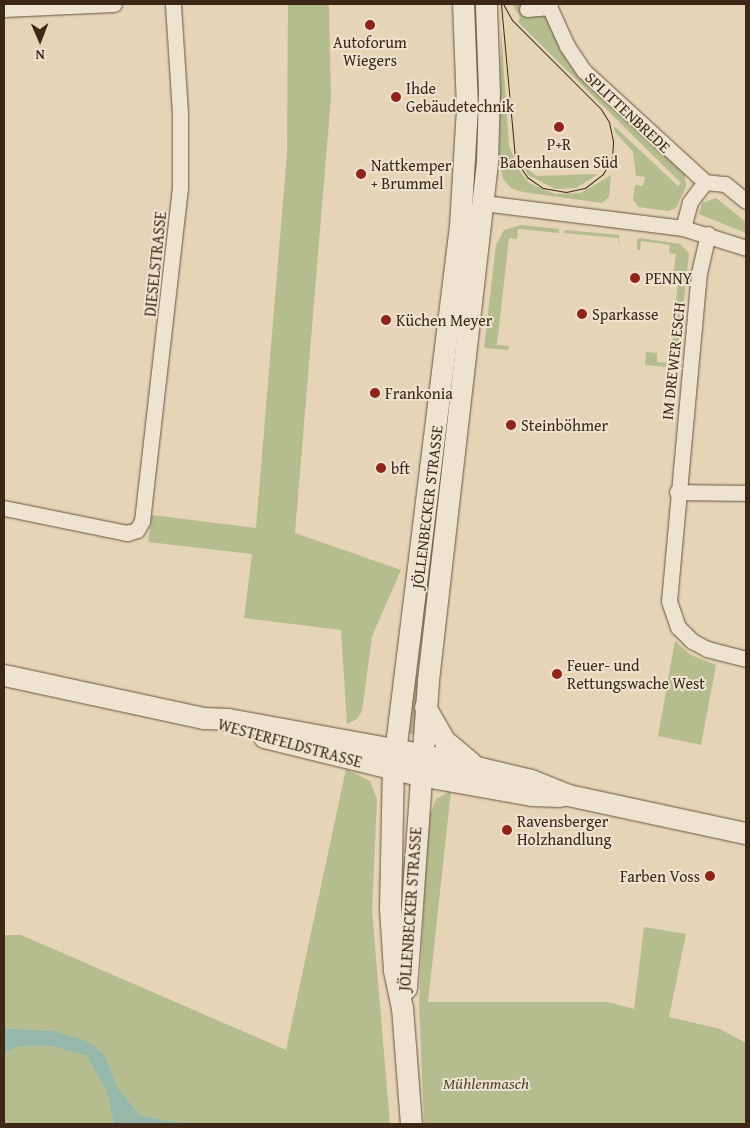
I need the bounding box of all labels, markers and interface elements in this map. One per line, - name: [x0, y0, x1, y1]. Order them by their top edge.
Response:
- north arrow: [15, 15, 65, 65]
- marker: Autoforum Wiegers: [364, 19, 376, 31]
- place label: Autoforum Wiegers: [333, 32, 407, 70]
- text: N: [35, 45, 45, 65]
- street label: SPLITTENBREDE: [581, 68, 675, 156]
- place label: Ihde Gebäudetechnik: [406, 78, 514, 116]
- marker: Ihde Gebäudetechnik: [390, 91, 402, 103]
- marker: P+R Babenhausen Süd: [553, 121, 565, 133]
- place label: P+R Babenhausen Süd: [500, 134, 618, 172]
- place label: Nattkemper + Brummel: [371, 155, 451, 193]
- marker: Nattkemper + Brummel: [355, 168, 367, 180]
- street label: DIESELSTRASSE: [140, 210, 170, 318]
- place label: PENNY: [645, 268, 692, 288]
- marker: PENNY: [629, 272, 641, 284]
- street label: IM DREWER ESCH: [657, 301, 689, 421]
- place label: Sparkasse: [592, 304, 659, 324]
- marker: Sparkasse: [576, 308, 588, 320]
- place label: Küchen Meyer: [396, 310, 492, 330]
- marker: Küchen Meyer: [380, 314, 392, 326]
- place label: Frankonia: [385, 383, 453, 403]
- marker: Frankonia: [369, 387, 381, 399]
- place label: Steinböhmer: [521, 415, 608, 435]
- marker: Steinböhmer: [505, 419, 517, 431]
- street label: JÖLLENBECKER STRASSE: [407, 424, 447, 590]
- place label: bft: [391, 458, 410, 478]
- marker: bft: [375, 462, 387, 474]
- place label: Feuer- und Rettungswache West: [567, 655, 705, 693]
- marker: Feuer- und Rettungswache West: [551, 668, 563, 680]
- street label: WESTERFELDSTRASSE: [216, 714, 364, 772]
- place label: Ravensberger Holzhandlung: [517, 811, 611, 849]
- marker: Ravensberger Holzhandlung: [501, 824, 513, 836]
- street label: JÖLLENBECKER STRASSE: [395, 826, 425, 992]
- place label: Farben Voss: [620, 866, 700, 886]
- marker: Farben Voss: [704, 870, 716, 882]
- park label: Mühlenmasch: [443, 1073, 529, 1093]

